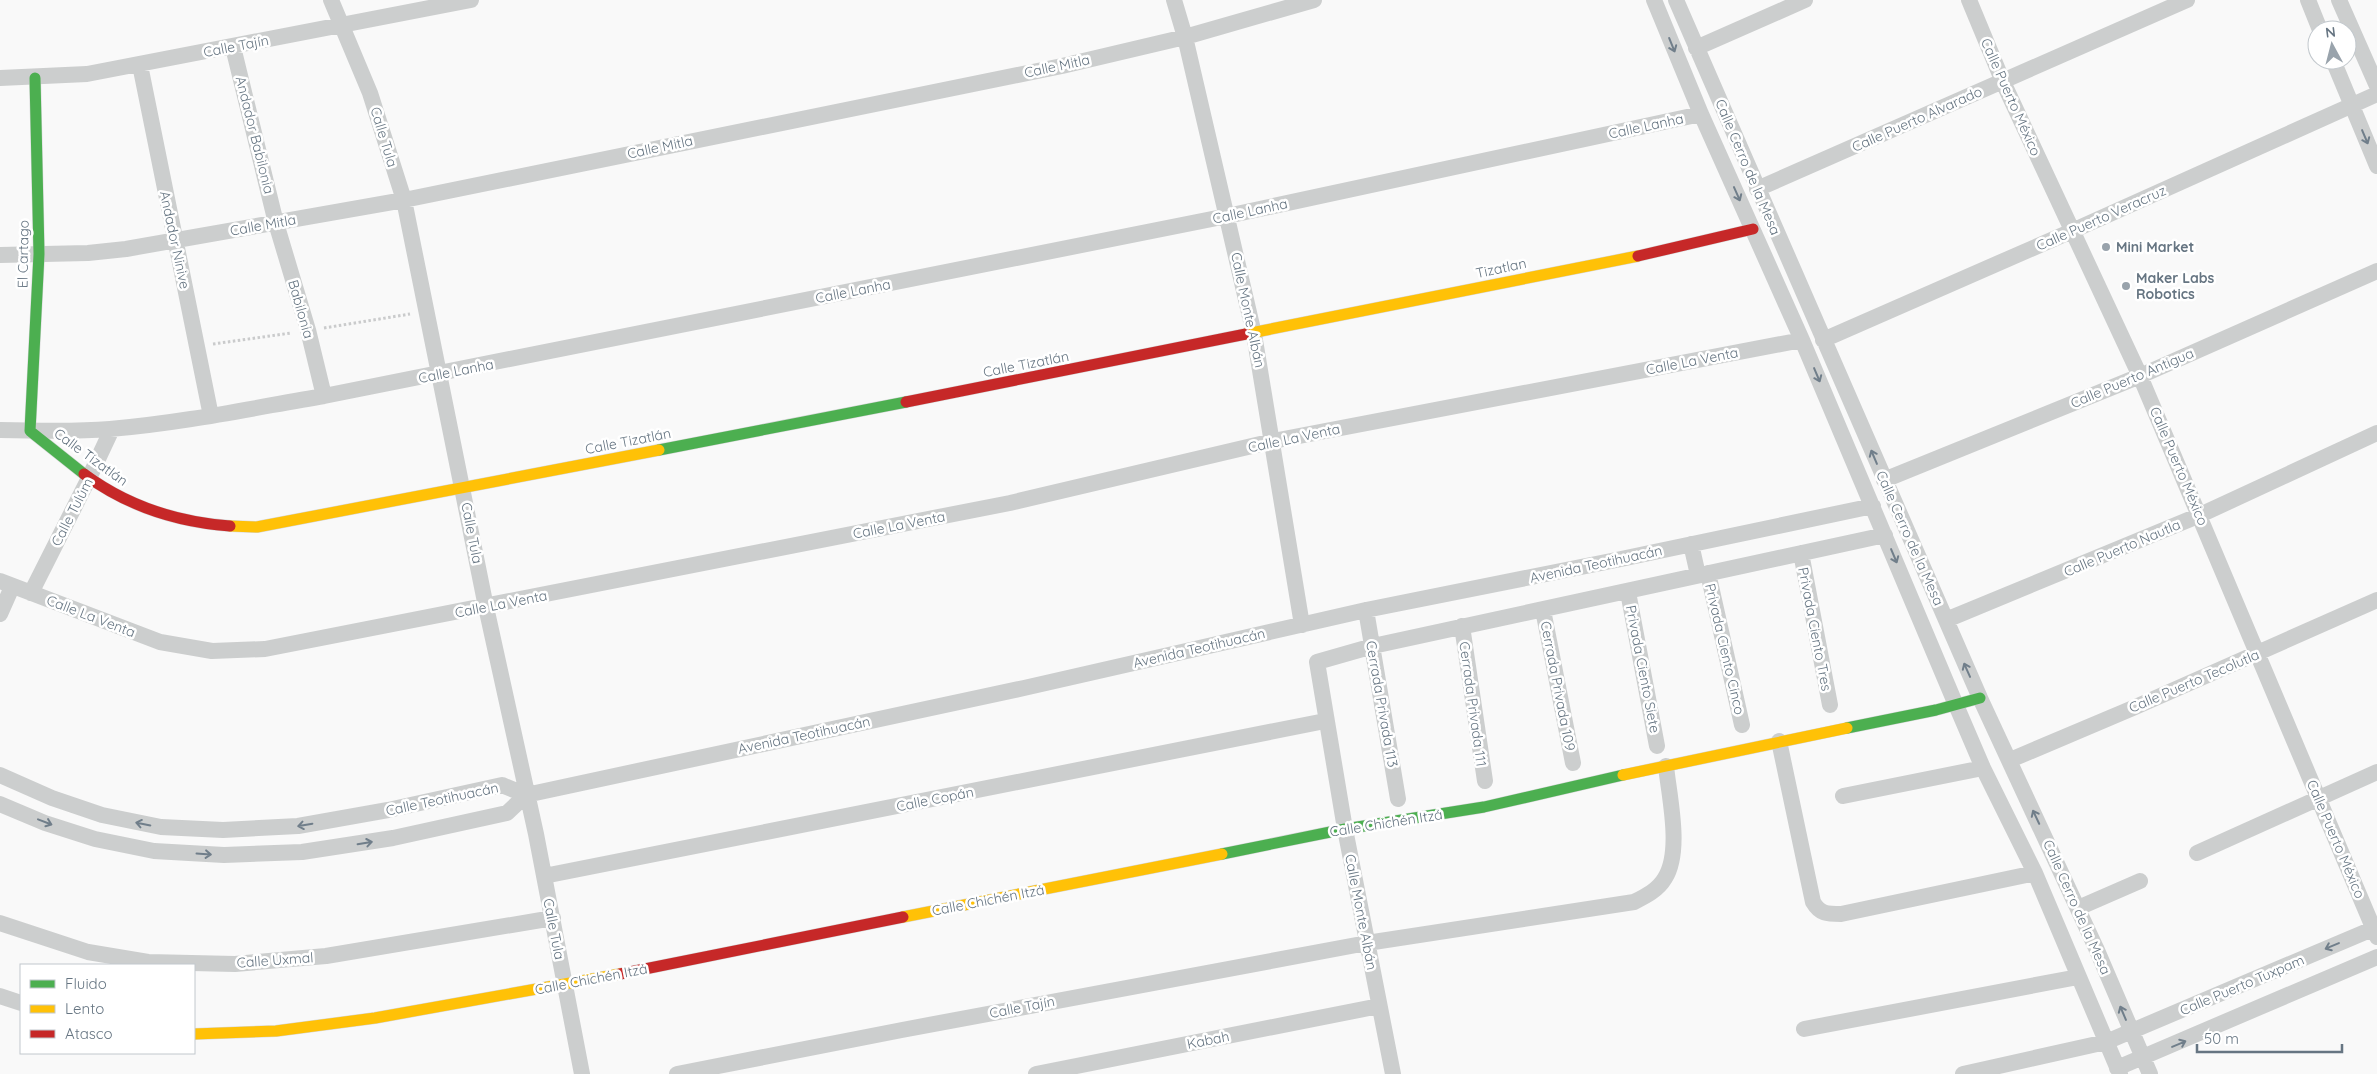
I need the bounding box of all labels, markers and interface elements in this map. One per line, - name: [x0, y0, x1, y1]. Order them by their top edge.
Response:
- north arrow: [2307, 20, 2357, 70]
- text: N: [2324, 23, 2337, 42]
- street label: Calle Tajín: [202, 31, 270, 61]
- street label: Calle Puerto México: [1977, 35, 2045, 159]
- one-way arrow: [1668, 37, 1678, 52]
- street label: Calle Mitla: [1023, 50, 1091, 82]
- street label: Andador Babilonia: [232, 74, 278, 196]
- street label: Calle Puerto Alvarado: [1849, 82, 1985, 156]
- street label: Calle Cerro de la Mesa: [1711, 96, 1785, 238]
- street label: Calle Tula: [366, 105, 402, 169]
- street label: Calle Lanha: [1607, 109, 1685, 143]
- one-way arrow: [2361, 129, 2371, 144]
- street label: Calle Mitla: [626, 131, 694, 163]
- street label: Calle Puerto Veracruz: [2033, 181, 2169, 255]
- one-way arrow: [1733, 186, 1742, 201]
- street label: Andador Ninive: [156, 189, 194, 291]
- street label: Calle Lanha: [1211, 194, 1289, 228]
- street label: Calle Mitla: [229, 210, 297, 240]
- street label: El Cartago: [13, 220, 33, 288]
- place label: Mini Market: [2116, 238, 2195, 256]
- marker: Mini Market: [2100, 241, 2112, 253]
- street label: Calle Monte Albán: [1227, 251, 1269, 369]
- street label: Tizatlan: [1474, 254, 1528, 282]
- place label: Maker Labs Robotics: [2136, 269, 2215, 303]
- street label: Calle Lanha: [814, 275, 892, 307]
- street label: Babilonia: [284, 278, 318, 340]
- marker: Maker Labs Robotics: [2120, 280, 2132, 292]
- street label: Calle La Venta: [1644, 343, 1740, 379]
- street label: Calle Puerto Antigua: [2068, 344, 2196, 412]
- street label: Calle Tizatlán: [982, 347, 1070, 381]
- street label: Calle Lanha: [417, 355, 495, 387]
- one-way arrow: [1813, 367, 1823, 382]
- street label: Calle Puerto México: [2146, 404, 2212, 528]
- street label: Calle La Venta: [1246, 419, 1342, 457]
- street label: Calle Tizatlán: [51, 424, 131, 490]
- street label: Calle Tizatlán: [584, 424, 672, 458]
- one-way arrow: [1868, 450, 1878, 465]
- street label: Calle Cerro de la Mesa: [1872, 468, 1948, 608]
- street label: Calle Tulúm: [47, 475, 97, 549]
- street label: Calle Tula: [457, 501, 487, 565]
- street label: Calle La Venta: [851, 507, 947, 543]
- street label: Calle Puerto Nautla: [2061, 515, 2183, 581]
- street label: Avenida Teotihuacán: [1528, 541, 1664, 587]
- one-way arrow: [1890, 548, 1900, 563]
- street label: Privada Ciento Tres: [1794, 566, 1836, 692]
- street label: Privada Ciento Cinco: [1701, 581, 1749, 717]
- street label: Calle La Venta: [453, 586, 549, 622]
- street label: Calle La Venta: [44, 591, 138, 641]
- street label: Privada Ciento Siete: [1622, 604, 1664, 735]
- street label: Cerrada Privada 109: [1537, 620, 1579, 753]
- street label: Avenida Teotihuacán: [1131, 624, 1267, 672]
- street label: Cerrada Privada 113: [1362, 639, 1402, 769]
- street label: Cerrada Privada 111: [1455, 640, 1491, 768]
- street label: Calle Puerto Tecolutla: [2126, 645, 2262, 717]
- one-way arrow: [1962, 662, 1971, 677]
- street label: Avenida Teotihuacán: [736, 712, 872, 758]
- street label: Calle Puerto México: [2303, 777, 2369, 901]
- street label: Calle Teotihuacán: [384, 778, 500, 820]
- street label: Calle Copán: [895, 783, 975, 815]
- street label: Calle Chichén Itzá: [1328, 805, 1444, 841]
- one-way arrow: [2031, 810, 2040, 825]
- one-way arrow: [37, 818, 52, 827]
- one-way arrow: [136, 818, 152, 828]
- one-way arrow: [298, 820, 314, 830]
- one-way arrow: [357, 837, 373, 847]
- street label: Calle Cerro de la Mesa: [2039, 837, 2115, 977]
- one-way arrow: [195, 849, 211, 859]
- street label: Calle Monte Albán: [1341, 853, 1381, 971]
- street label: Calle Chichén Itzá: [930, 880, 1046, 920]
- street label: Calle Tula: [539, 897, 569, 961]
- one-way arrow: [2325, 942, 2340, 952]
- street label: Calle Uxmal: [236, 948, 314, 972]
- street label: Calle Puerto Tuxpam: [2177, 951, 2307, 1019]
- street label: Calle Chichén Itzá: [533, 959, 649, 999]
- legend: [20, 964, 195, 1054]
- text: Fluido: [65, 974, 107, 993]
- street label: Calle Tajín: [988, 992, 1056, 1022]
- text: Lento: [65, 999, 104, 1018]
- one-way arrow: [2118, 1006, 2128, 1021]
- scale bar: [2197, 1022, 2342, 1054]
- text: Atasco: [65, 1024, 113, 1043]
- street label: Kabah: [1185, 1027, 1231, 1053]
- text: 50 m: [2204, 1029, 2239, 1048]
- one-way arrow: [2171, 1038, 2186, 1048]

